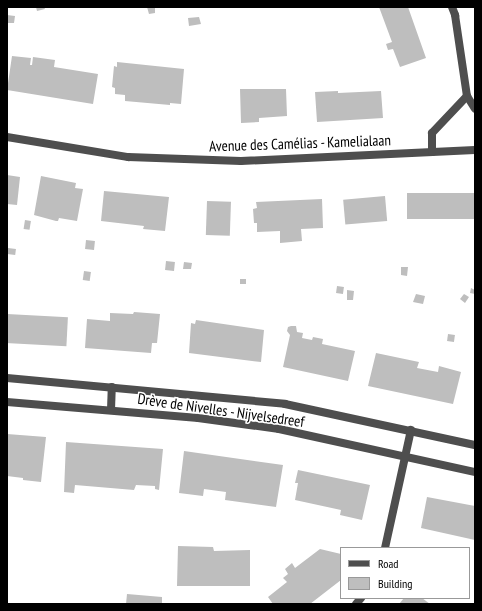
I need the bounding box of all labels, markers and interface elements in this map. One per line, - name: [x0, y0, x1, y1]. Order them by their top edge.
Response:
- street label: Avenue des Camélias - Kamelialaan: [208, 131, 392, 155]
- street label: Drève de Nivelles - Nijvelsedreef: [136, 389, 306, 431]
- legend: [340, 547, 470, 599]
- text: Road: [378, 556, 398, 571]
- text: Building: [378, 576, 413, 591]

